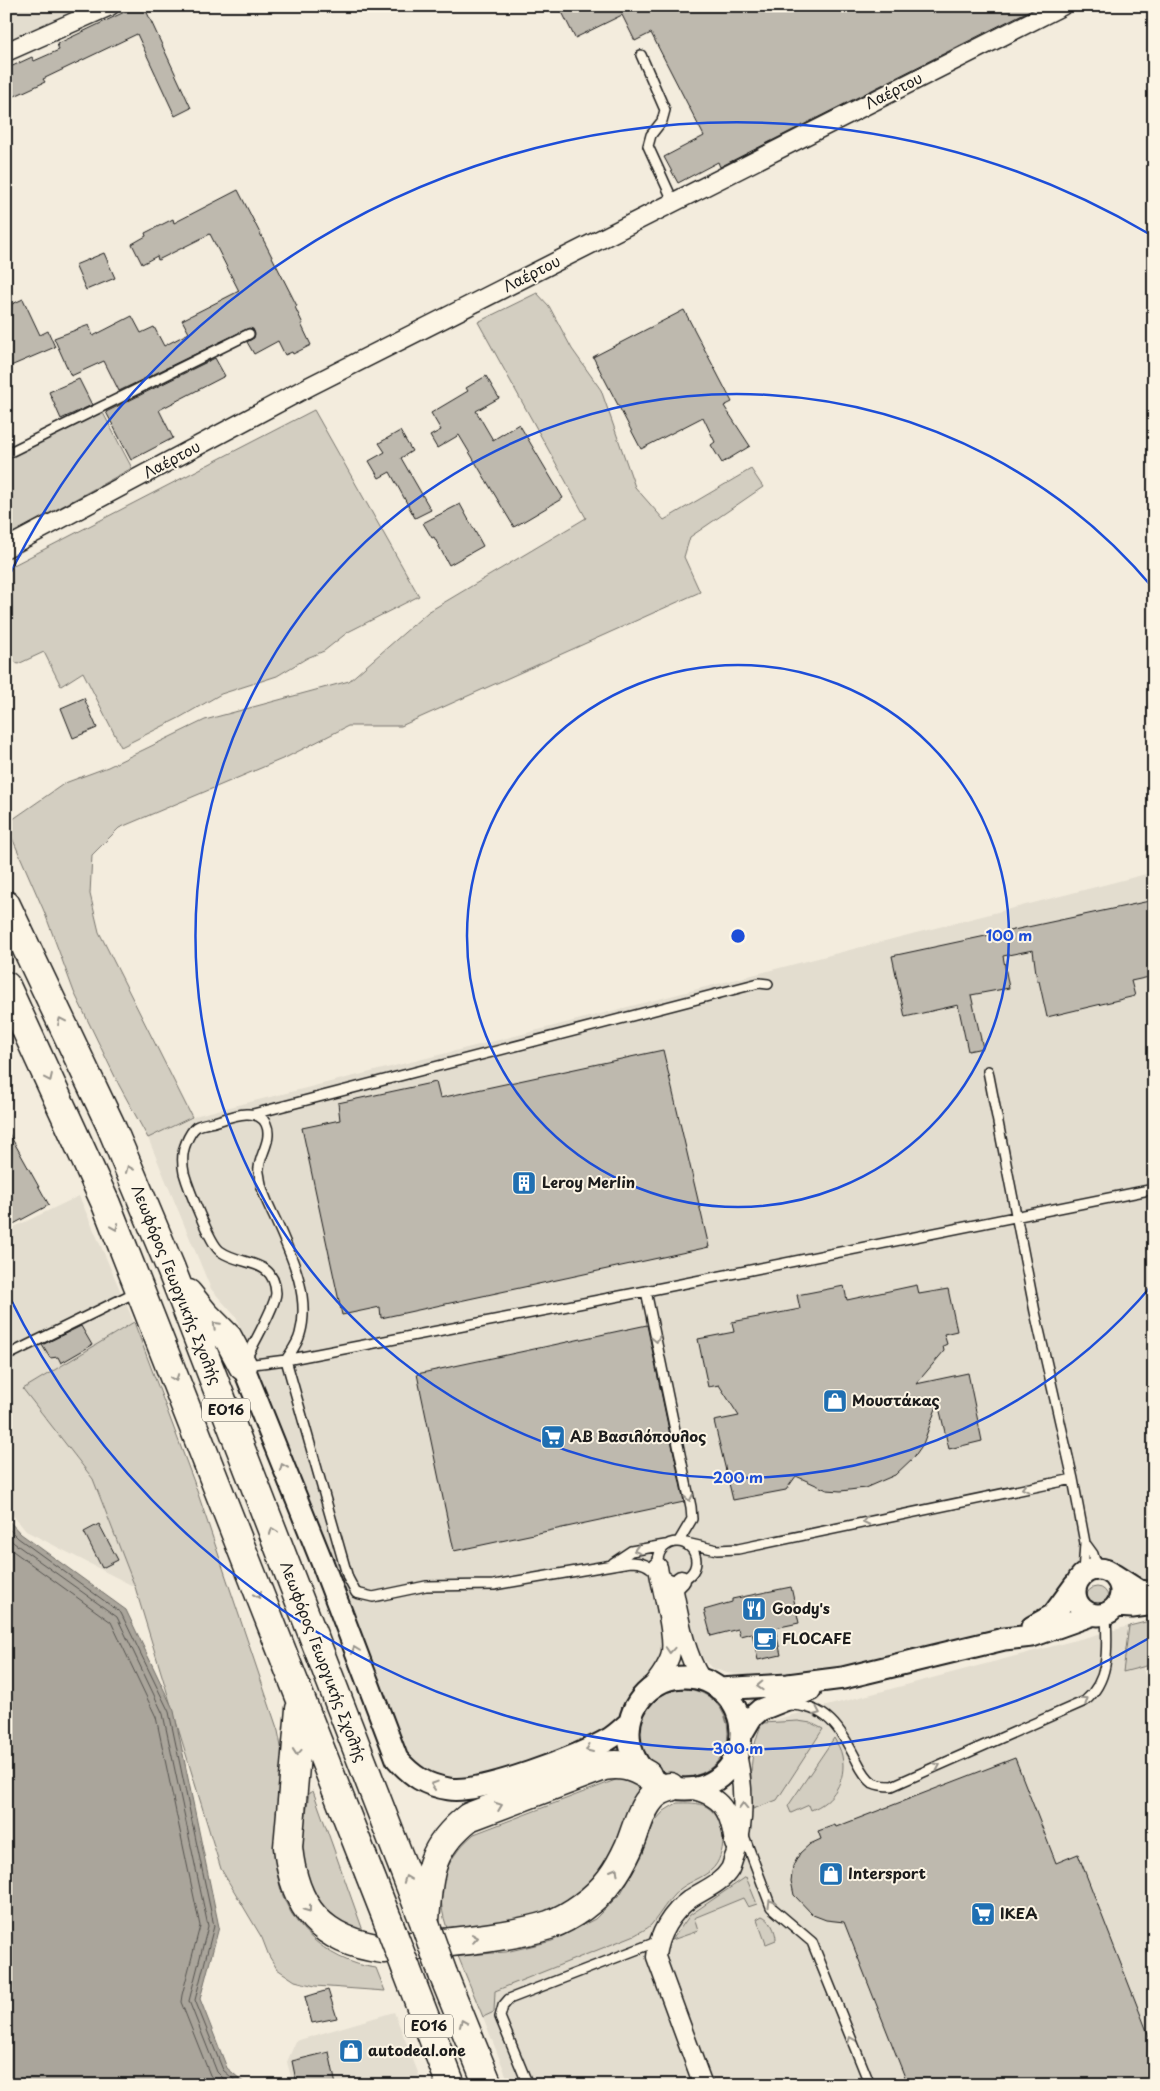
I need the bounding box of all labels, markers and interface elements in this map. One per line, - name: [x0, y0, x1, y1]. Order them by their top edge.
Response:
- street label: Λαέρτου: [861, 65, 926, 114]
- street label: Λαέρτου: [499, 248, 564, 297]
- street label: Λαέρτου: [139, 434, 204, 483]
- text: 100 m: [986, 923, 1032, 946]
- centre of rings: [729, 927, 747, 945]
- one-way arrow: [57, 1017, 67, 1026]
- one-way arrow: [43, 1073, 53, 1082]
- one-way arrow: [125, 1165, 135, 1174]
- building icon: Leroy Merlin: [511, 1170, 537, 1196]
- place label: Leroy Merlin: [542, 1170, 635, 1193]
- street label: Λεωφόρος Γεωργικής Σχολής: [127, 1181, 228, 1388]
- one-way arrow: [109, 1222, 119, 1231]
- one-way arrow: [213, 1322, 222, 1331]
- one-way arrow: [650, 1334, 661, 1343]
- one-way arrow: [169, 1373, 179, 1382]
- shop icon: Μουστάκας: [822, 1388, 848, 1414]
- place label: Μουστάκας: [852, 1388, 940, 1411]
- road number: ΕΟ16: [202, 1398, 250, 1422]
- supermarket icon: ΑΒ Βασιλόπουλος: [540, 1424, 566, 1450]
- place label: ΑΒ Βασιλόπουλος: [570, 1424, 706, 1447]
- one-way arrow: [279, 1463, 289, 1471]
- text: 200 m: [713, 1465, 763, 1488]
- one-way arrow: [1020, 1482, 1029, 1493]
- one-way arrow: [684, 1493, 694, 1502]
- one-way arrow: [861, 1516, 870, 1526]
- one-way arrow: [269, 1527, 279, 1536]
- one-way arrow: [633, 1544, 641, 1555]
- street label: Λεωφόρος Γεωργικής Σχολής: [275, 1558, 374, 1766]
- one-way arrow: [252, 1590, 263, 1599]
- restaurant icon: Goody's: [741, 1596, 767, 1622]
- place label: Goody's: [772, 1596, 830, 1619]
- cafe icon: FLOCAFE: [752, 1626, 778, 1652]
- place label: FLOCAFE: [782, 1626, 852, 1649]
- one-way arrow: [351, 1646, 362, 1655]
- one-way arrow: [665, 1646, 676, 1654]
- one-way arrow: [756, 1681, 764, 1691]
- one-way arrow: [1079, 1697, 1088, 1706]
- one-way arrow: [812, 1705, 821, 1715]
- text: 300 m: [713, 1736, 763, 1759]
- one-way arrow: [585, 1742, 594, 1753]
- one-way arrow: [291, 1748, 302, 1756]
- one-way arrow: [932, 1762, 941, 1773]
- one-way arrow: [431, 1780, 439, 1790]
- one-way arrow: [494, 1802, 503, 1812]
- one-way arrow: [738, 1802, 748, 1810]
- shop icon: Intersport: [818, 1861, 844, 1887]
- place label: Intersport: [848, 1861, 926, 1884]
- one-way arrow: [609, 1867, 619, 1876]
- one-way arrow: [403, 1875, 413, 1883]
- one-way arrow: [767, 1899, 777, 1908]
- supermarket icon: ΙΚΕΑ: [970, 1901, 996, 1927]
- place label: ΙΚΕΑ: [1000, 1901, 1038, 1924]
- one-way arrow: [302, 1903, 311, 1913]
- one-way arrow: [471, 1933, 479, 1944]
- road number: ΕΟ16: [405, 2014, 453, 2038]
- one-way arrow: [459, 2019, 469, 2028]
- one-way arrow: [847, 2036, 857, 2044]
- shop icon: autodeal.one: [338, 2038, 364, 2064]
- place label: autodeal.one: [368, 2038, 466, 2061]

